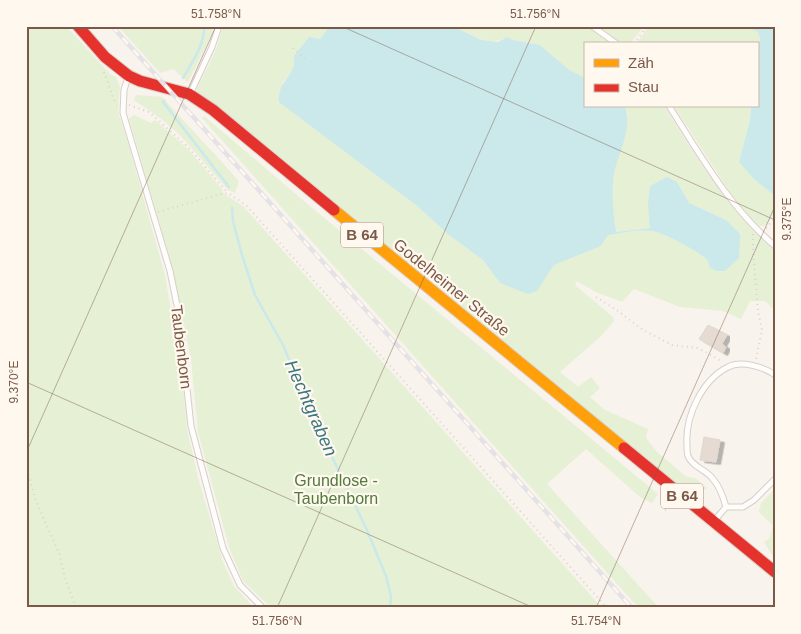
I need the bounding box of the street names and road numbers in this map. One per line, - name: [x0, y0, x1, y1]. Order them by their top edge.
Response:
- road number: B 64: [341, 222, 383, 248]
- street label: Godelheimer Straße: [390, 235, 513, 339]
- street label: Taubenborn: [168, 304, 195, 390]
- road number: B 64: [661, 484, 703, 508]

